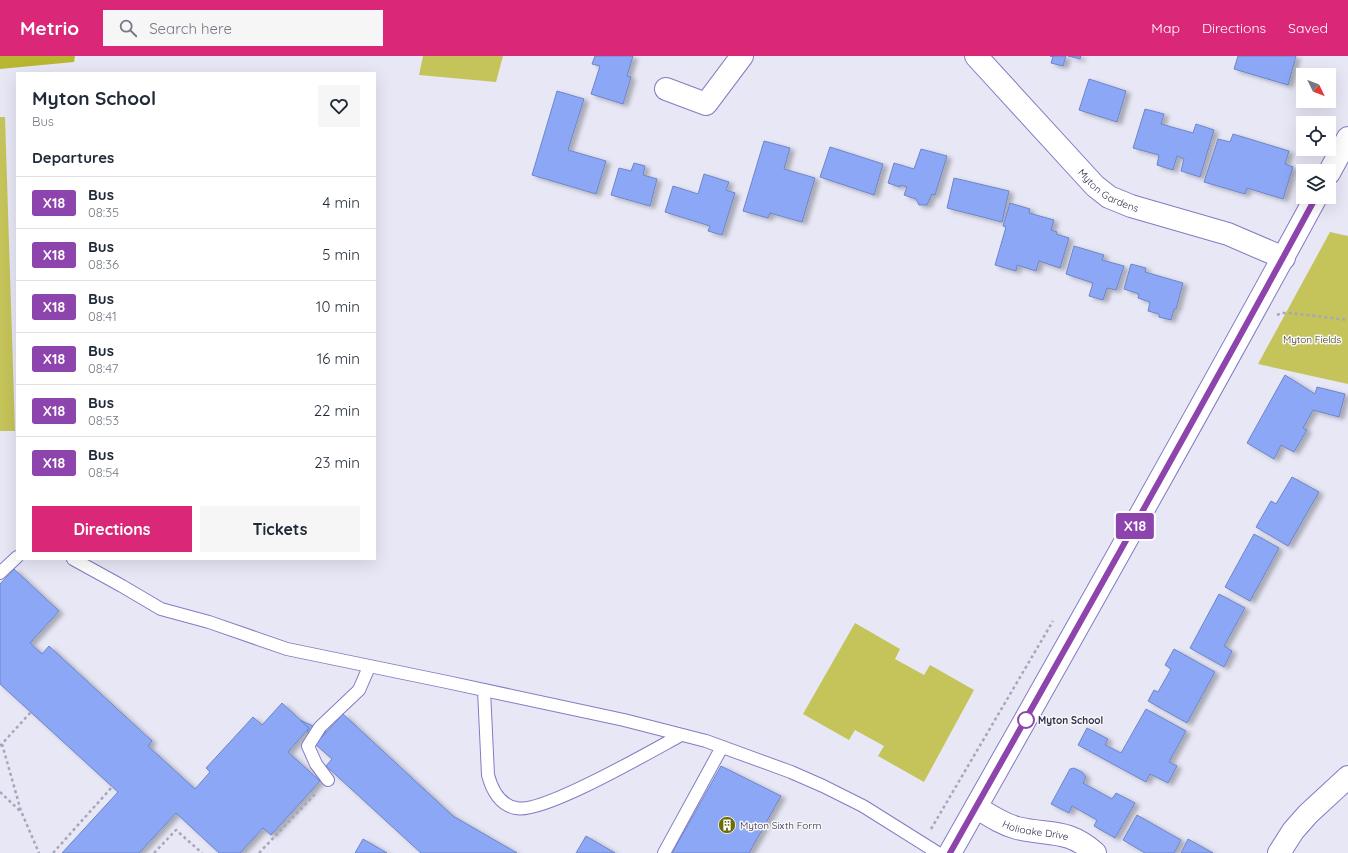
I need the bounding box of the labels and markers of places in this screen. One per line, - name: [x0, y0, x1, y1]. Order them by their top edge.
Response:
- marker: Myton School: [1017, 711, 1035, 729]
- place label: Myton School: [1038, 714, 1103, 727]
- building icon: Myton Sixth Form: [717, 815, 737, 835]
- place label: Myton Sixth Form: [740, 819, 821, 832]

